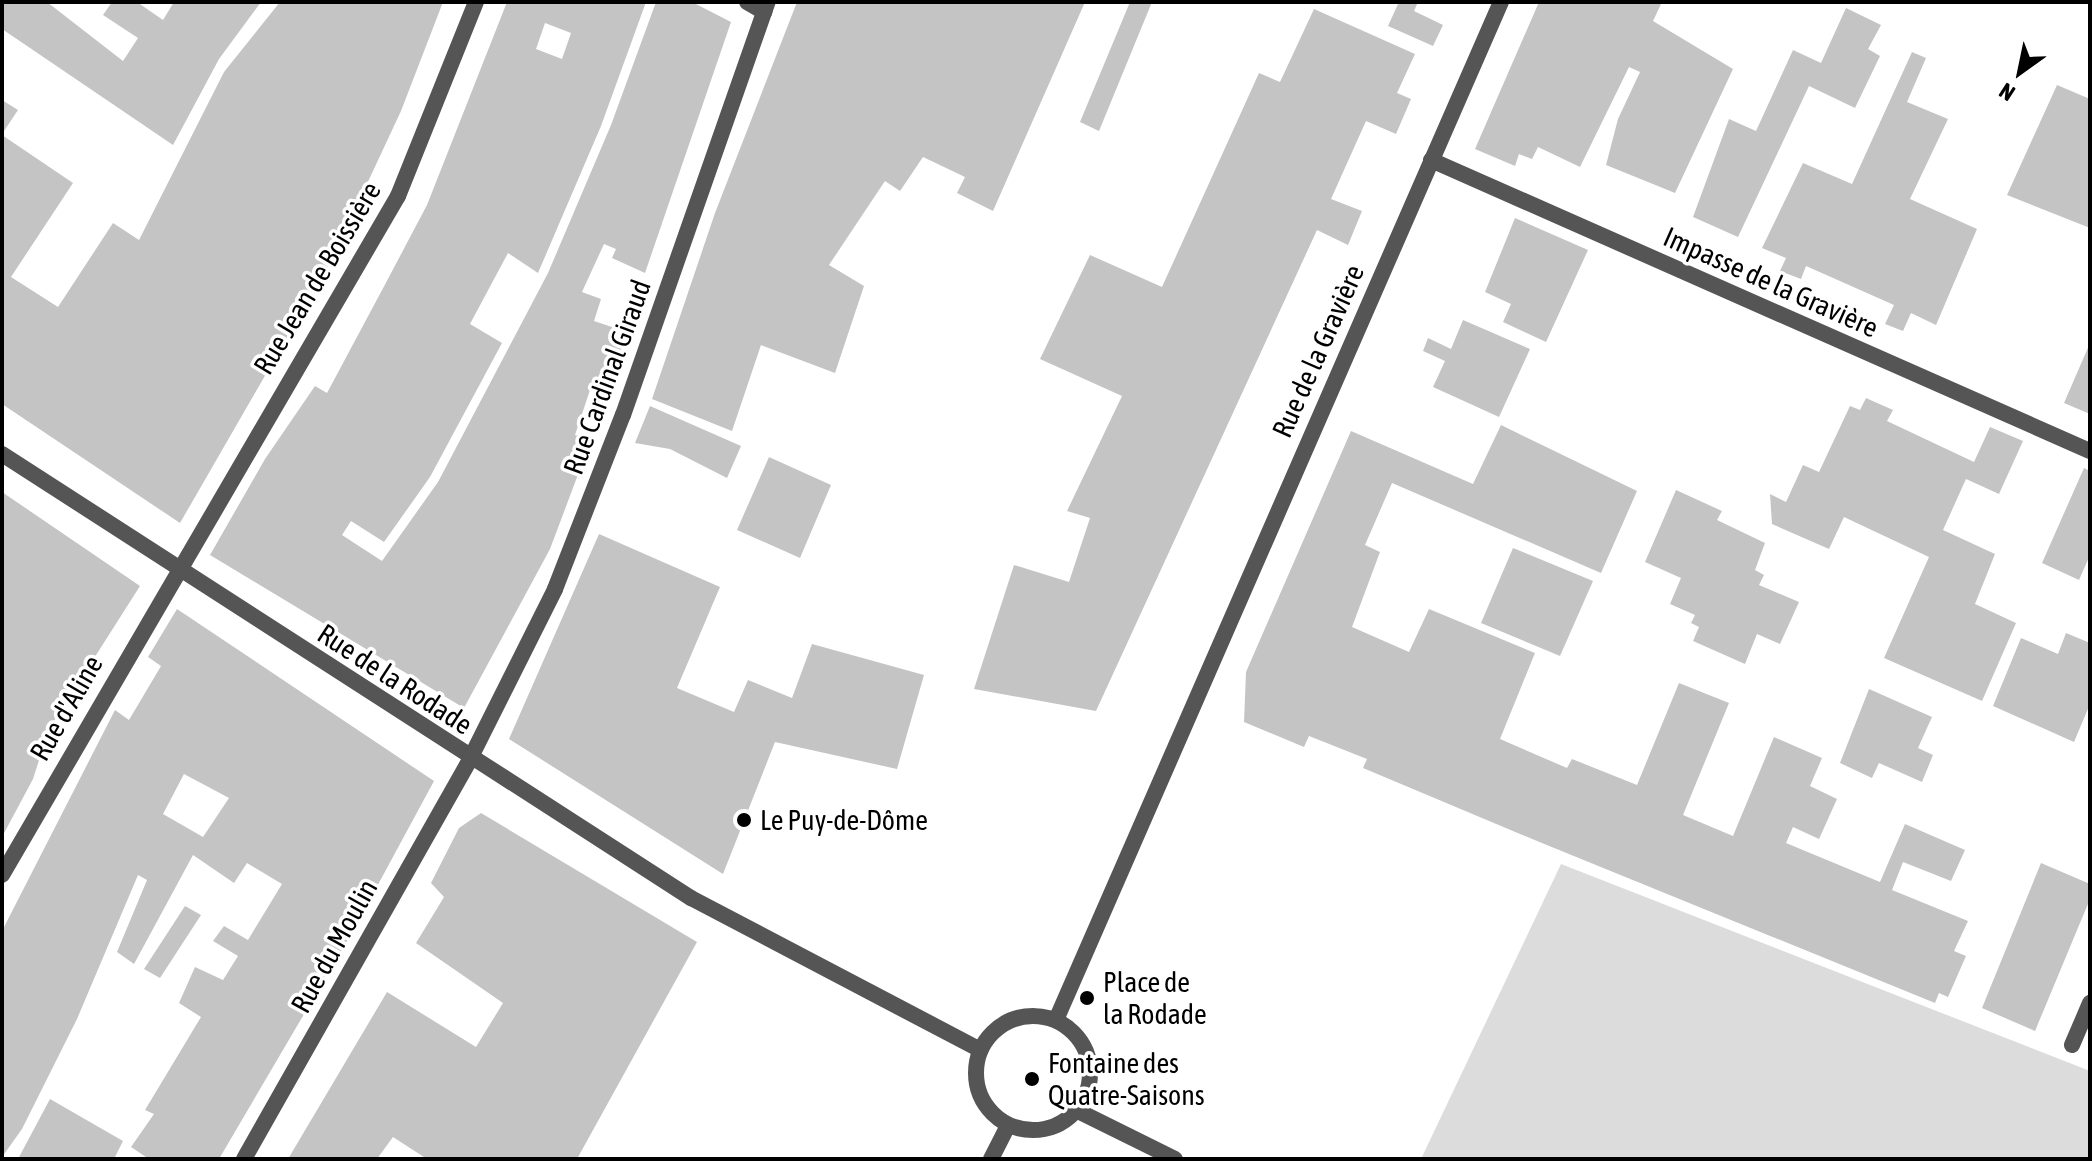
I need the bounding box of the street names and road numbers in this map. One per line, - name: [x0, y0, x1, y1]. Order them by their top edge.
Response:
- street label: Rue Jean de Boissière: [246, 176, 388, 380]
- street label: Impasse de la Gravière: [1659, 220, 1883, 344]
- street label: Rue de la Gravière: [1265, 259, 1371, 443]
- street label: Rue Cardinal Giraud: [556, 275, 658, 479]
- street label: Rue de la Rodade: [311, 617, 479, 741]
- street label: Rue d'Aline: [22, 649, 110, 767]
- street label: Rue du Moulin: [284, 873, 384, 1019]

